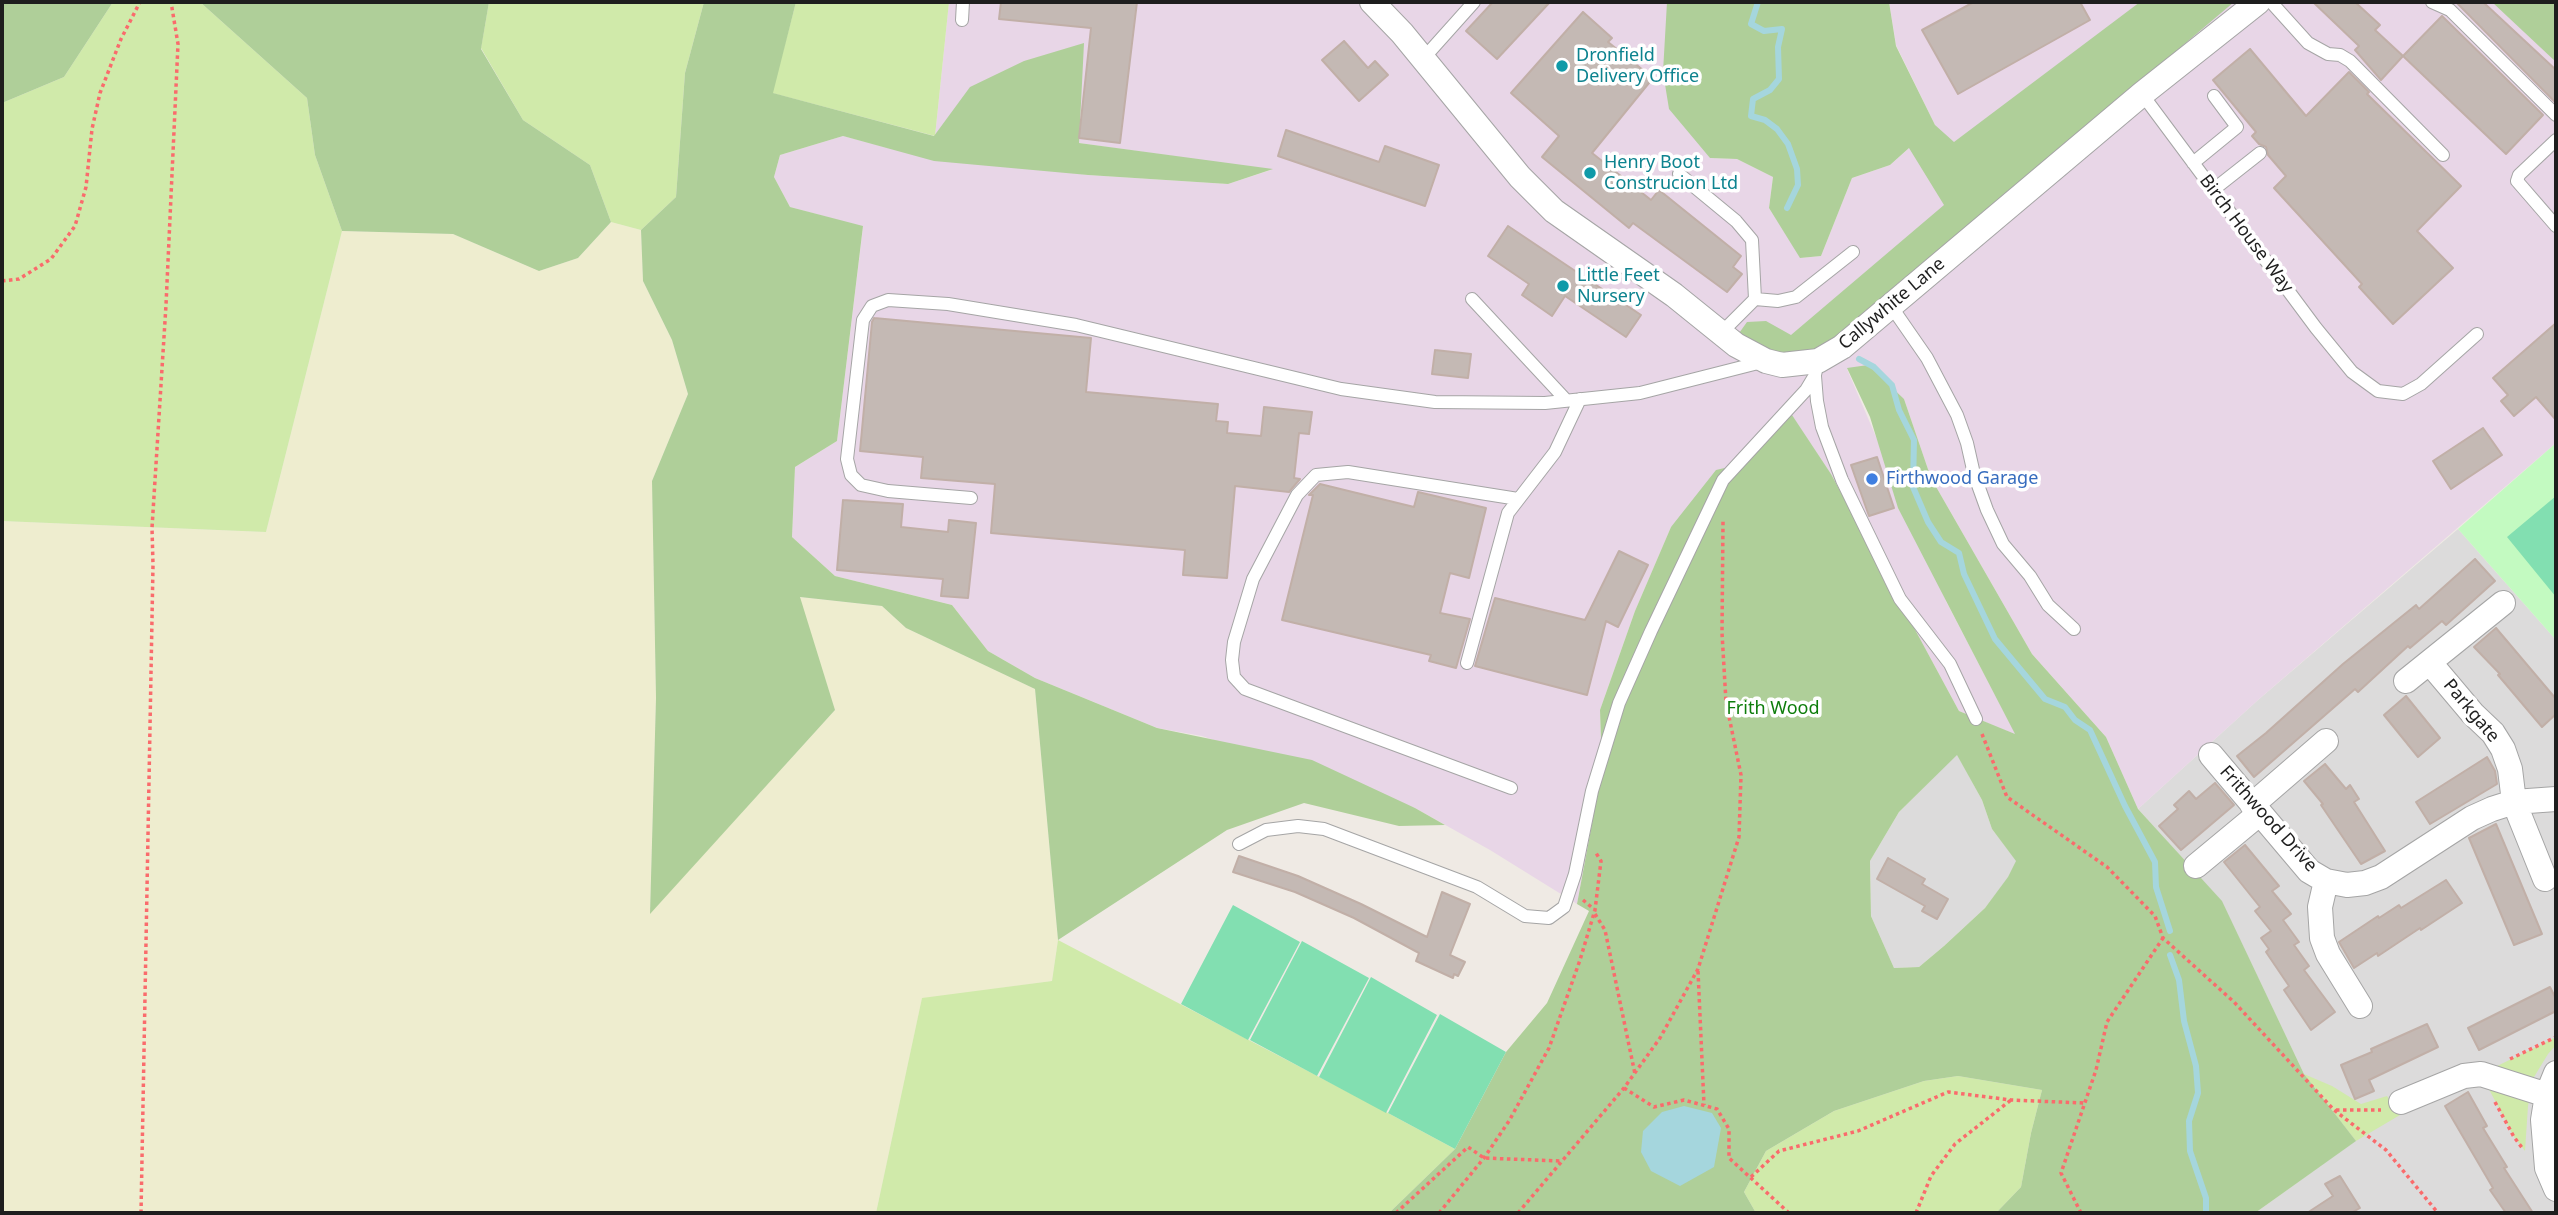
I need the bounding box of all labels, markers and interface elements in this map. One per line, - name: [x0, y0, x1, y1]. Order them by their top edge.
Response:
- place label: Dronfield Delivery Office: [1576, 45, 1699, 88]
- marker: Dronfield Delivery Office: [1554, 58, 1570, 74]
- place label: Henry Boot Construcion Ltd: [1604, 152, 1738, 194]
- marker: Henry Boot Construcion Ltd: [1582, 165, 1598, 181]
- street label: Birch House Way: [2195, 171, 2297, 297]
- street label: Callywhite Lane: [1835, 253, 1949, 355]
- place label: Little Feet Nursery: [1577, 265, 1660, 308]
- marker: Little Feet Nursery: [1555, 278, 1571, 294]
- place label: Firthwood Garage: [1886, 468, 2038, 490]
- marker: Firthwood Garage: [1864, 471, 1880, 487]
- street label: Parkgate: [2438, 675, 2504, 747]
- park label: Frith Wood: [1727, 698, 1819, 720]
- street label: Frithwood Drive: [2215, 762, 2321, 876]

